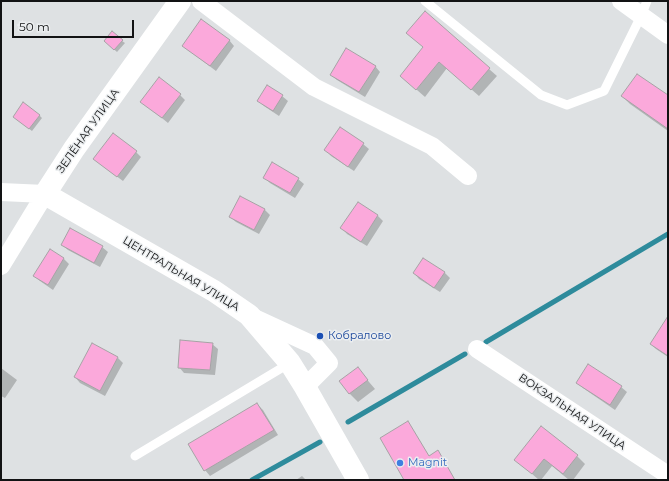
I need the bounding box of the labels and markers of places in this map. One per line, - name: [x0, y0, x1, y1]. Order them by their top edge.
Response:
- place label: Кобралово: [328, 329, 391, 343]
- marker: Кобралово: [315, 331, 325, 341]
- place label: Magnit: [408, 456, 447, 470]
- marker: Magnit: [395, 458, 405, 468]

